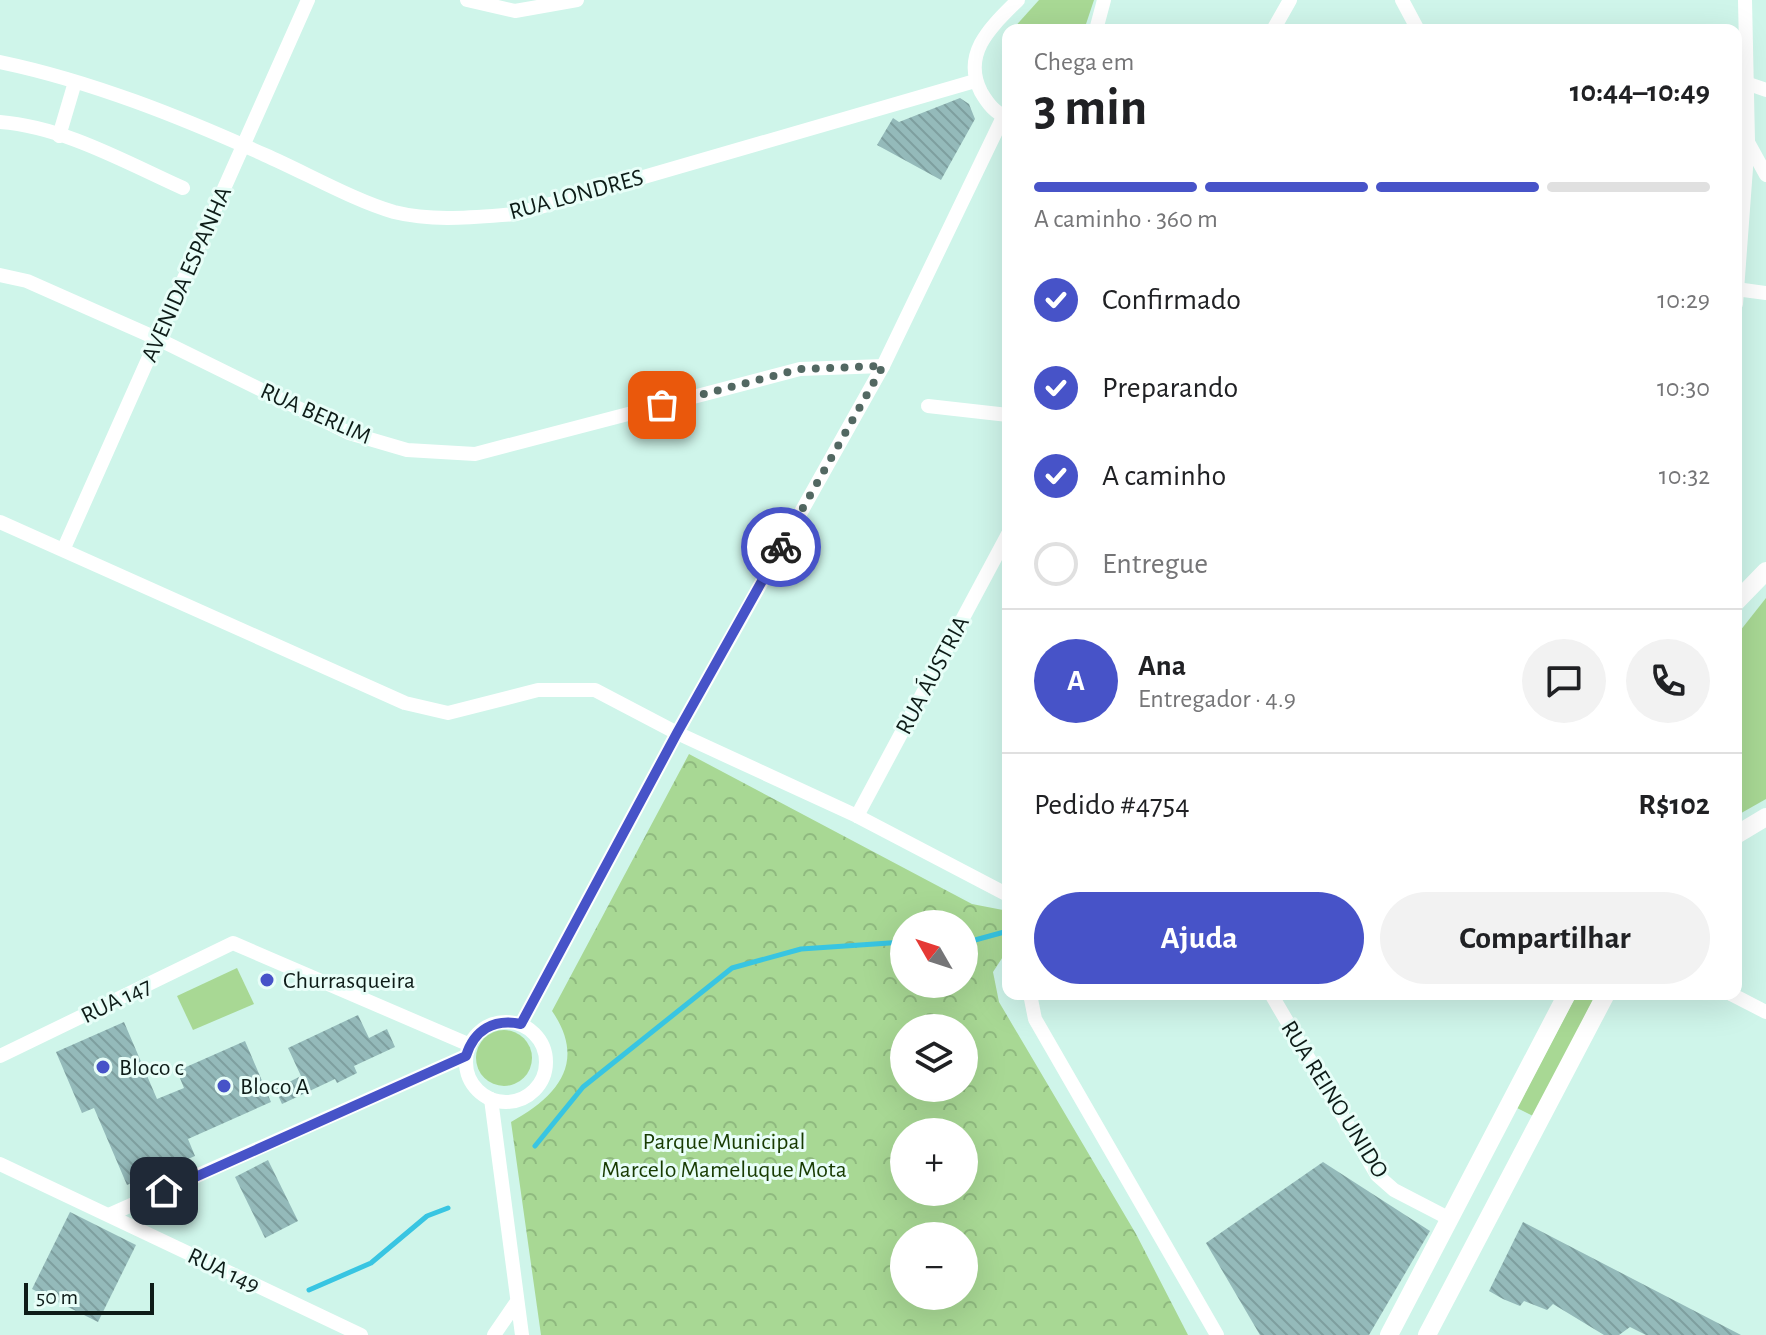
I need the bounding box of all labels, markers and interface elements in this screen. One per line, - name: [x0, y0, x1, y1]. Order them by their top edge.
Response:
- text: Chega em: [1034, 49, 1134, 75]
- text: 10:44–10:49: [1570, 77, 1710, 107]
- text: 3 min: [1034, 82, 1147, 134]
- street label: RUA LONDRES: [507, 166, 646, 224]
- street label: AVENIDA ESPANHA: [138, 183, 236, 366]
- text: A caminho · 360 m: [1034, 206, 1218, 232]
- icon: check: [1034, 278, 1078, 322]
- text: Confirmado: [1102, 285, 1241, 315]
- text: 10:29: [1657, 287, 1710, 313]
- icon: check: [1034, 366, 1078, 410]
- pin: [628, 371, 696, 439]
- text: Preparando: [1102, 373, 1238, 403]
- text: 10:30: [1657, 375, 1710, 401]
- street label: RUA BERLIM: [257, 379, 375, 449]
- icon: bag: [640, 383, 684, 427]
- icon: check: [1034, 454, 1078, 498]
- text: A caminho: [1102, 461, 1226, 491]
- text: 10:32: [1659, 463, 1710, 489]
- courier: [741, 507, 821, 587]
- icon: bike: [759, 525, 803, 569]
- text: Entregue: [1102, 549, 1208, 579]
- street label: RUA ÁUSTRIA: [890, 611, 974, 739]
- button: chat: [1522, 639, 1606, 723]
- button: phone: [1626, 639, 1710, 723]
- text: Ana: [1138, 651, 1186, 681]
- text: A: [1067, 666, 1085, 696]
- text: Entregador · 4.9: [1138, 686, 1296, 712]
- text: Pedido #4754: [1034, 790, 1190, 820]
- text: R$102: [1638, 790, 1710, 820]
- button: Ajuda: [1034, 892, 1364, 984]
- button: Compartilhar: [1380, 892, 1710, 984]
- north arrow: [890, 910, 978, 998]
- map controls: [890, 910, 978, 1310]
- place label: Churrasqueira: [283, 969, 415, 993]
- marker: Churrasqueira: [258, 971, 276, 989]
- street label: RUA 147: [77, 974, 155, 1028]
- button: layers: [890, 1014, 978, 1102]
- street label: RUA REINO UNIDO: [1276, 1017, 1392, 1182]
- place label: Bloco c: [119, 1056, 184, 1080]
- marker: Bloco c: [94, 1058, 112, 1076]
- place label: Bloco A: [240, 1075, 310, 1099]
- marker: Bloco A: [215, 1077, 233, 1095]
- button: +: [890, 1118, 978, 1206]
- park label: Parque Municipal Marcelo Mameluque Mota: [601, 1130, 847, 1182]
- pin: [130, 1157, 198, 1225]
- icon: home: [142, 1169, 186, 1213]
- button: −: [890, 1222, 978, 1310]
- street label: RUA 149: [184, 1244, 263, 1298]
- scale bar: [24, 1279, 154, 1315]
- text: 50 m: [36, 1286, 78, 1308]

